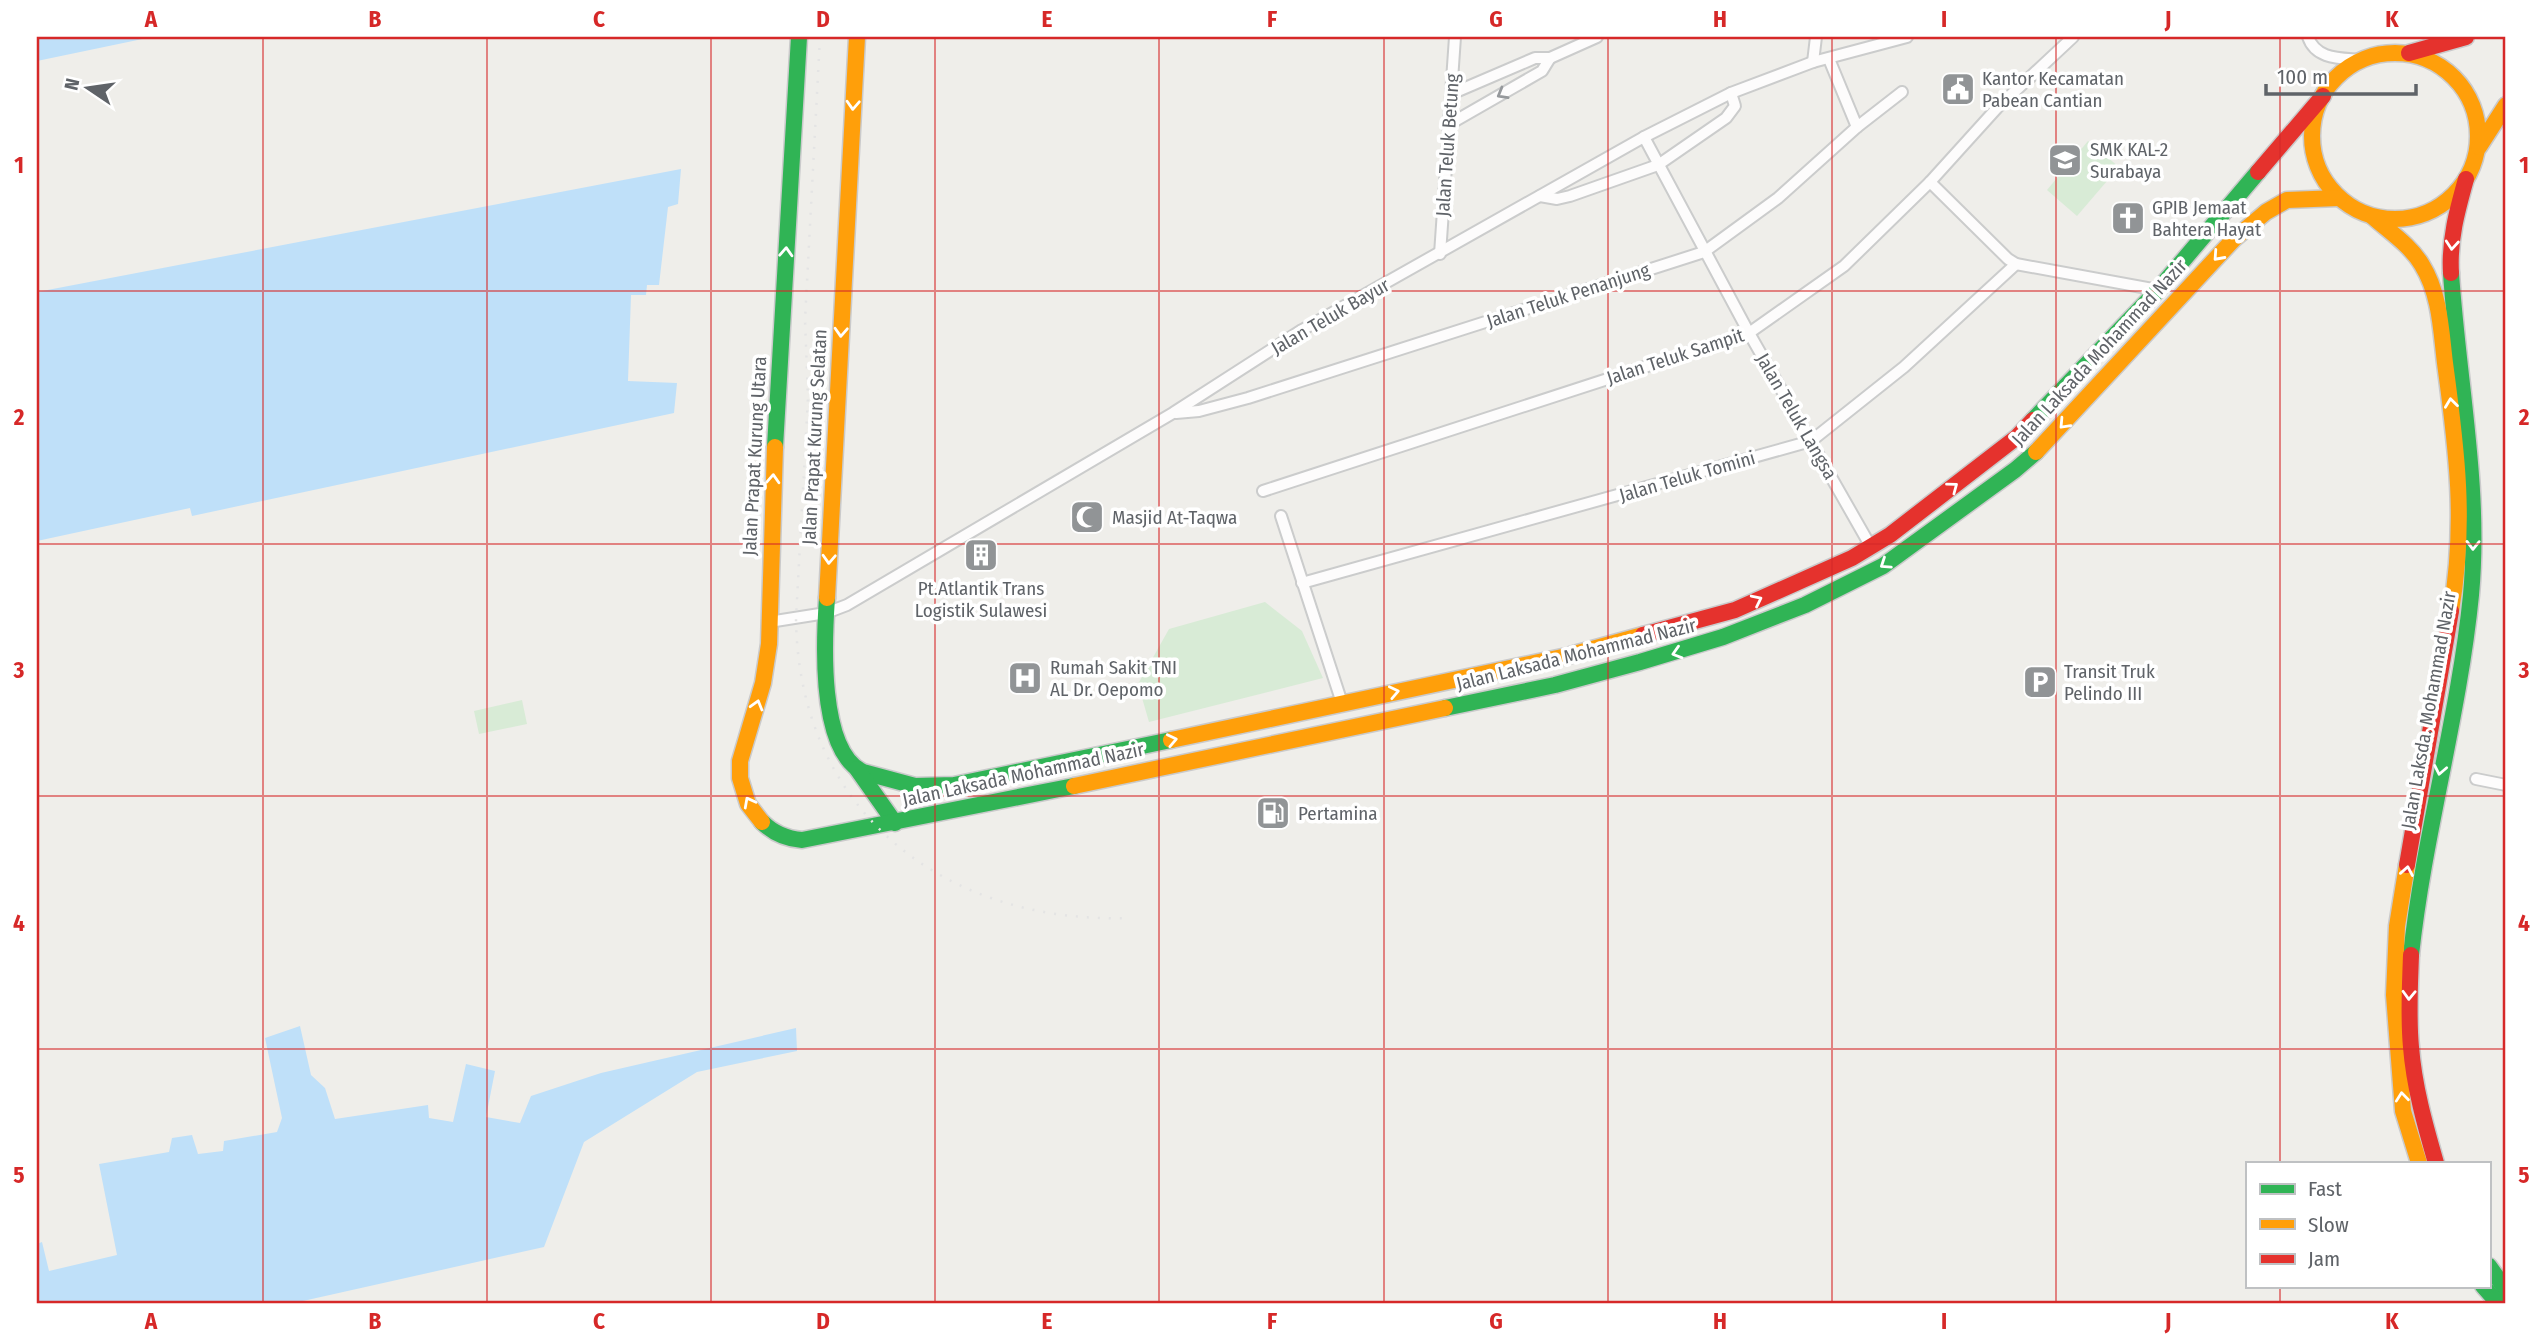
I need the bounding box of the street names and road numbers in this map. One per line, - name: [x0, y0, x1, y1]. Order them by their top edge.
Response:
- street label: Jalan Teluk Betung: [1431, 73, 1464, 217]
- street label: Jalan Laksada Mohammad Nazir: [2007, 254, 2192, 450]
- street label: Jalan Teluk Penanjung: [1484, 258, 1653, 333]
- street label: Jalan Teluk Bayur: [1267, 273, 1394, 360]
- street label: Jalan Teluk Sampit: [1604, 323, 1747, 389]
- street label: Jalan Prapat Kurung Selatan: [797, 329, 832, 546]
- street label: Jalan Teluk Langsa: [1751, 349, 1842, 484]
- street label: Jalan Prapat Kurung Utara: [738, 356, 771, 556]
- street label: Jalan Teluk Tomini: [1616, 446, 1758, 507]
- street label: Jalan Laksda. Mohammad Nazir: [2396, 589, 2461, 831]
- street label: Jalan Laksada Mohammad Nazir: [1454, 613, 1699, 695]
- street label: Jalan Laksada Mohammad Nazir: [900, 738, 1146, 811]

